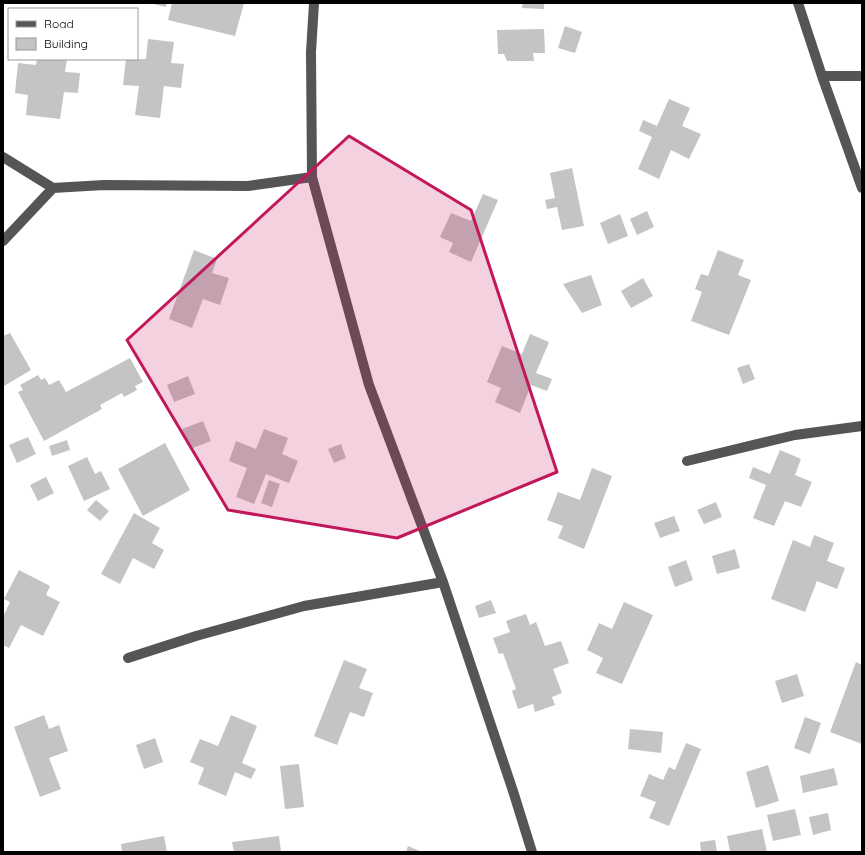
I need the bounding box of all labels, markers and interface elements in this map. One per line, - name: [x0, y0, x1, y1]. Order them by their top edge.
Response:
- legend: [8, 8, 138, 60]
- text: Road: [44, 16, 74, 31]
- text: Building: [44, 36, 88, 51]

